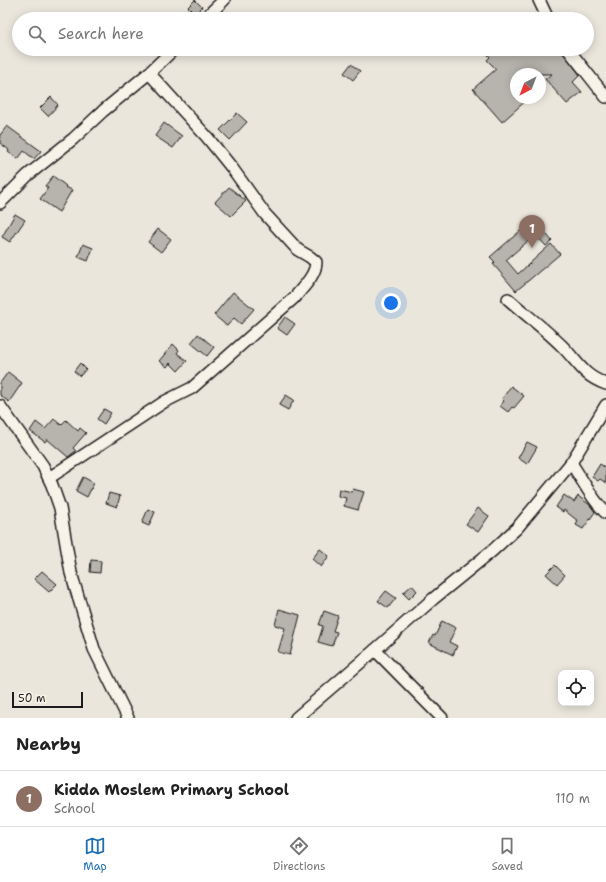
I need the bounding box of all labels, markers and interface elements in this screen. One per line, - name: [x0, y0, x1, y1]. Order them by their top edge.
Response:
- search box: [12, 12, 594, 56]
- icon: search: [26, 23, 48, 45]
- text: Search here: [58, 24, 144, 44]
- north arrow: [510, 68, 546, 104]
- pin: 1: [519, 215, 545, 248]
- your location: [381, 293, 401, 313]
- map controls: [558, 670, 594, 706]
- button: locate: [558, 670, 594, 706]
- scale bar: [12, 690, 83, 709]
- text: 50 m: [18, 691, 46, 706]
- text: Nearby: [16, 733, 81, 755]
- text: Kidda Moslem Primary School: [54, 780, 289, 800]
- text: 1: [26, 790, 32, 807]
- text: 110 m: [555, 790, 590, 807]
- text: School: [54, 800, 95, 817]
- tab: Map: [83, 835, 107, 874]
- tab: Directions: [273, 835, 325, 874]
- tab: Saved: [492, 835, 523, 874]

